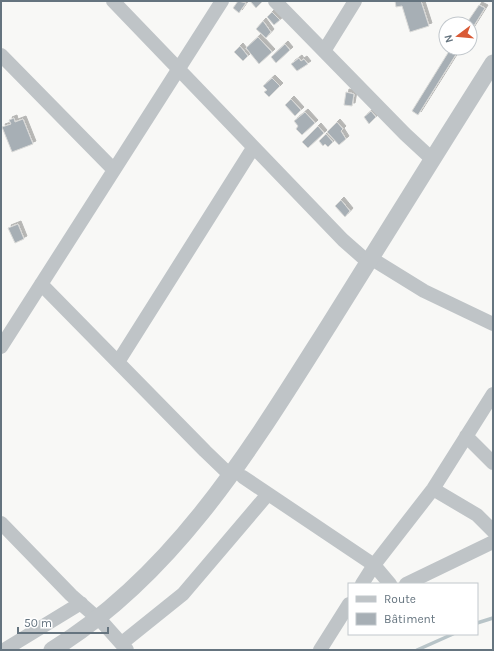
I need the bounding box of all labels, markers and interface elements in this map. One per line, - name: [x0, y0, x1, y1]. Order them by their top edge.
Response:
- north arrow: [438, 16, 478, 56]
- text: N: [442, 33, 456, 44]
- legend: [348, 583, 478, 635]
- text: Route: [384, 592, 416, 606]
- scale bar: [18, 609, 108, 635]
- text: Bâtiment: [384, 612, 436, 626]
- text: 50 m: [24, 616, 52, 630]

